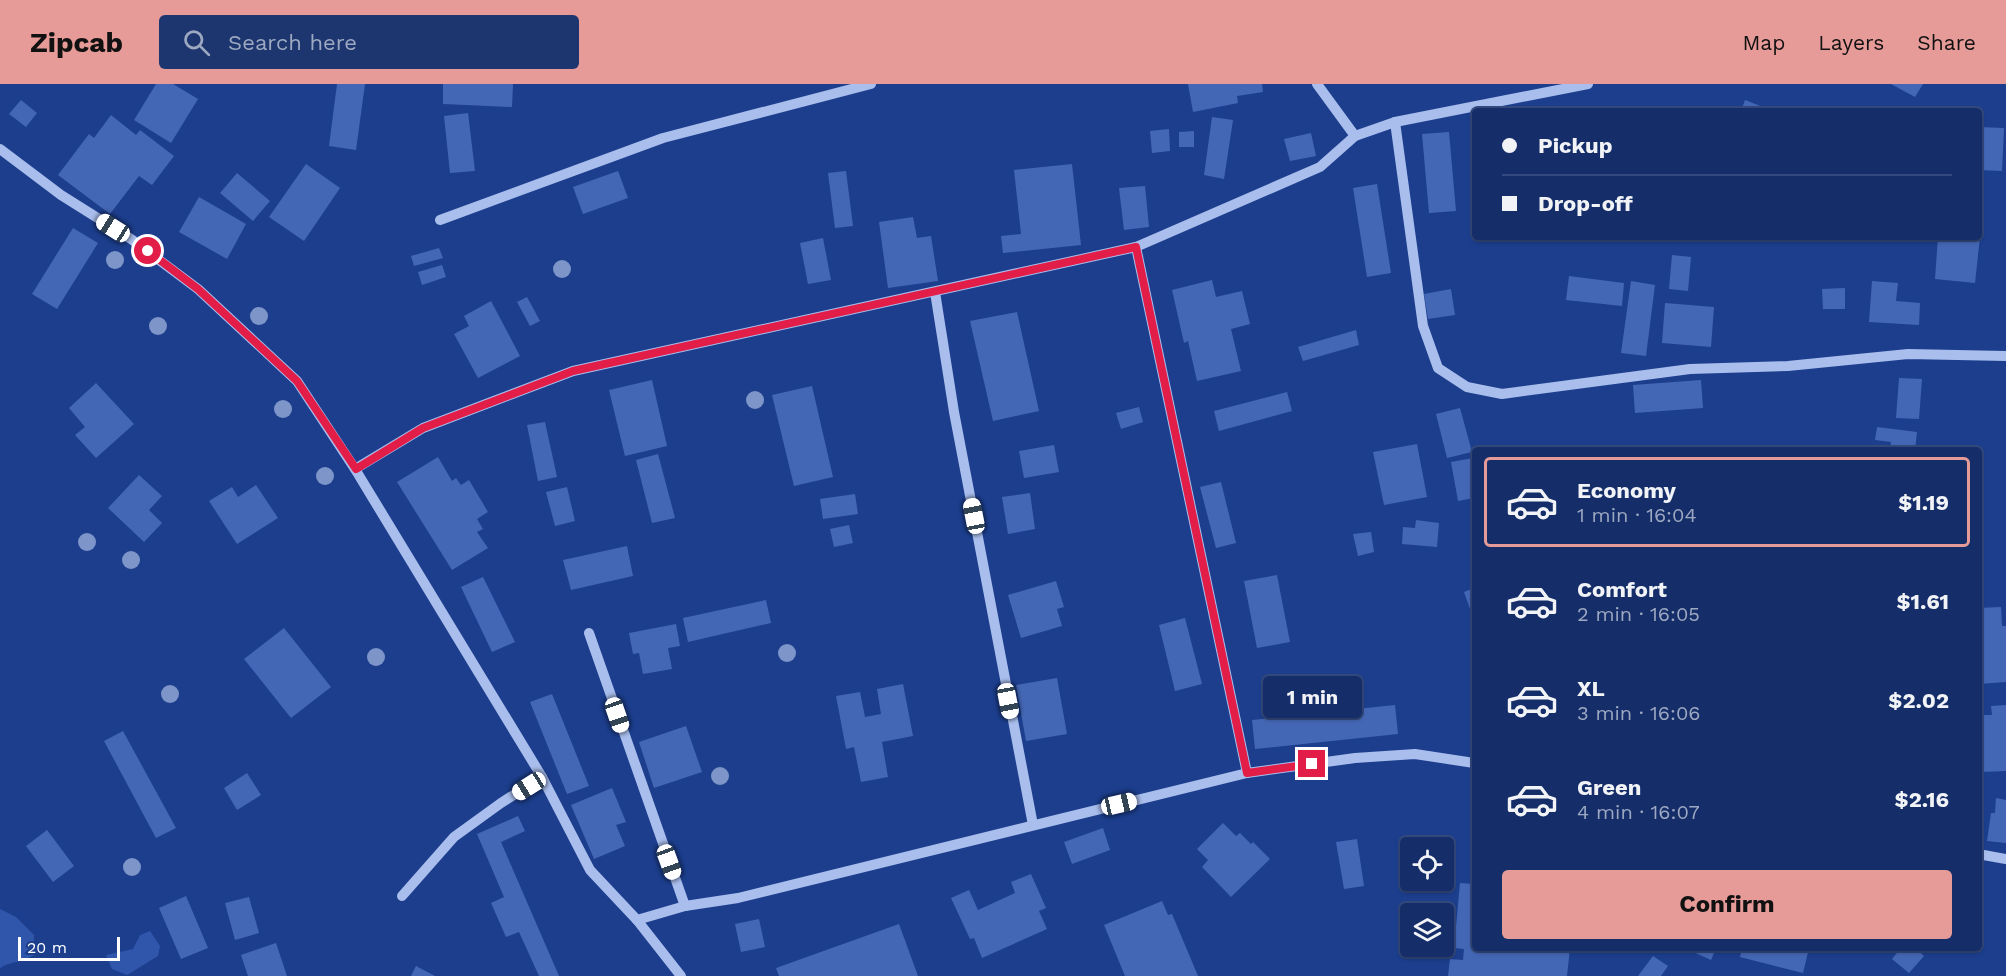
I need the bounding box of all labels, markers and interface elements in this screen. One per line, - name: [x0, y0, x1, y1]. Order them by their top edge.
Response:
- search box: [159, 15, 579, 69]
- text: Zipcab: [30, 26, 123, 59]
- icon: search: [180, 26, 213, 59]
- text: Search here: [228, 30, 357, 55]
- text: Map: [1742, 30, 1785, 55]
- text: Layers: [1818, 30, 1884, 55]
- text: Share: [1917, 30, 1976, 55]
- text: Pickup: [1538, 133, 1613, 158]
- text: Drop-off: [1538, 191, 1633, 216]
- car: [93, 211, 133, 245]
- route start: [134, 237, 161, 264]
- icon: car: [1505, 475, 1559, 529]
- text: Economy: [1577, 478, 1676, 503]
- text: $1.19: [1898, 490, 1949, 515]
- car: [962, 497, 986, 535]
- text: 1 min · 16:04: [1577, 503, 1697, 527]
- icon: car: [1505, 574, 1559, 628]
- text: Comfort: [1577, 577, 1667, 602]
- text: $1.61: [1897, 589, 1949, 614]
- text: 2 min · 16:05: [1577, 602, 1700, 626]
- icon: car: [1505, 673, 1559, 727]
- text: XL: [1577, 676, 1605, 701]
- callout: 1 min: [1262, 677, 1362, 719]
- car: [996, 682, 1020, 720]
- text: 1 min: [1287, 685, 1338, 709]
- text: $2.02: [1888, 688, 1949, 713]
- car: [603, 695, 631, 735]
- text: 3 min · 16:06: [1577, 701, 1700, 725]
- route end: [1298, 750, 1325, 777]
- car: [509, 769, 549, 803]
- icon: car: [1505, 772, 1559, 826]
- text: Green: [1577, 775, 1641, 800]
- text: $2.16: [1895, 787, 1949, 812]
- car: [1099, 791, 1139, 817]
- text: 4 min · 16:07: [1577, 800, 1700, 824]
- map controls: [1400, 837, 1454, 957]
- button: locate: [1400, 837, 1454, 891]
- car: [654, 842, 684, 882]
- button: Confirm: [1502, 870, 1952, 939]
- button: layers: [1400, 903, 1454, 957]
- scale bar: [18, 934, 120, 962]
- text: 20 m: [27, 938, 67, 957]

